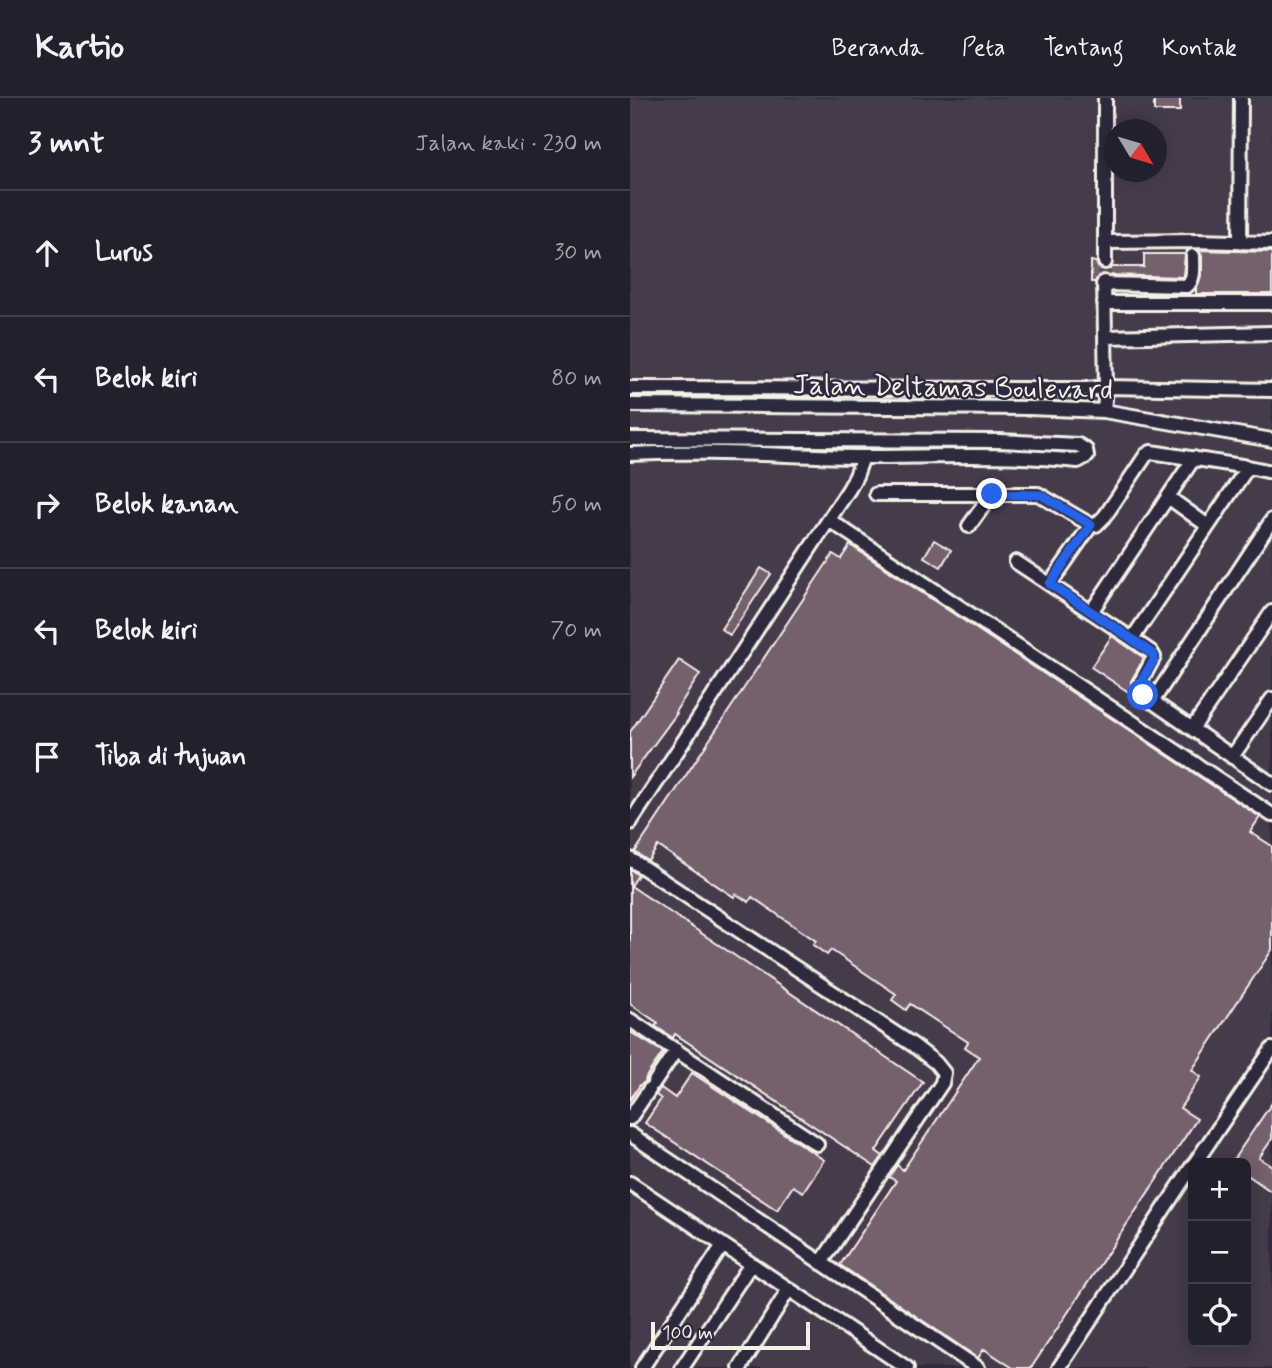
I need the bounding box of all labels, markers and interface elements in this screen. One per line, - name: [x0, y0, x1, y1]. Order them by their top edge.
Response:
- text: Kartio: [35, 26, 124, 70]
- text: Beranda: [832, 33, 924, 64]
- text: Peta: [962, 33, 1005, 64]
- text: Tentang: [1043, 33, 1124, 64]
- text: Kontak: [1162, 33, 1237, 64]
- north arrow: [1104, 119, 1167, 182]
- text: 3 mnt: [28, 124, 104, 163]
- text: Jalan kaki · 230 m: [415, 129, 602, 159]
- icon: ahead: [28, 234, 66, 272]
- text: Lurus: [95, 236, 153, 270]
- text: 30 m: [554, 238, 602, 268]
- icon: left: [28, 360, 66, 398]
- text: Belok kiri: [95, 362, 197, 396]
- text: 80 m: [551, 364, 602, 394]
- street label: Jalan Deltamas Boulevard: [793, 367, 1113, 410]
- route end: [976, 478, 1007, 509]
- icon: right: [28, 486, 66, 524]
- text: Belok kanan: [95, 488, 238, 522]
- text: 50 m: [551, 490, 602, 520]
- icon: left: [28, 612, 66, 650]
- text: Belok kiri: [95, 614, 197, 648]
- text: 70 m: [550, 616, 602, 646]
- route start: [1127, 679, 1158, 710]
- icon: arrive: [28, 738, 66, 776]
- text: Tiba di tujuan: [95, 740, 246, 774]
- map controls: [1188, 1158, 1251, 1347]
- button: +: [1188, 1158, 1251, 1221]
- button: −: [1188, 1221, 1251, 1284]
- button: locate: [1188, 1284, 1251, 1347]
- scale bar: [651, 1319, 810, 1351]
- text: 100 m: [662, 1321, 713, 1346]

